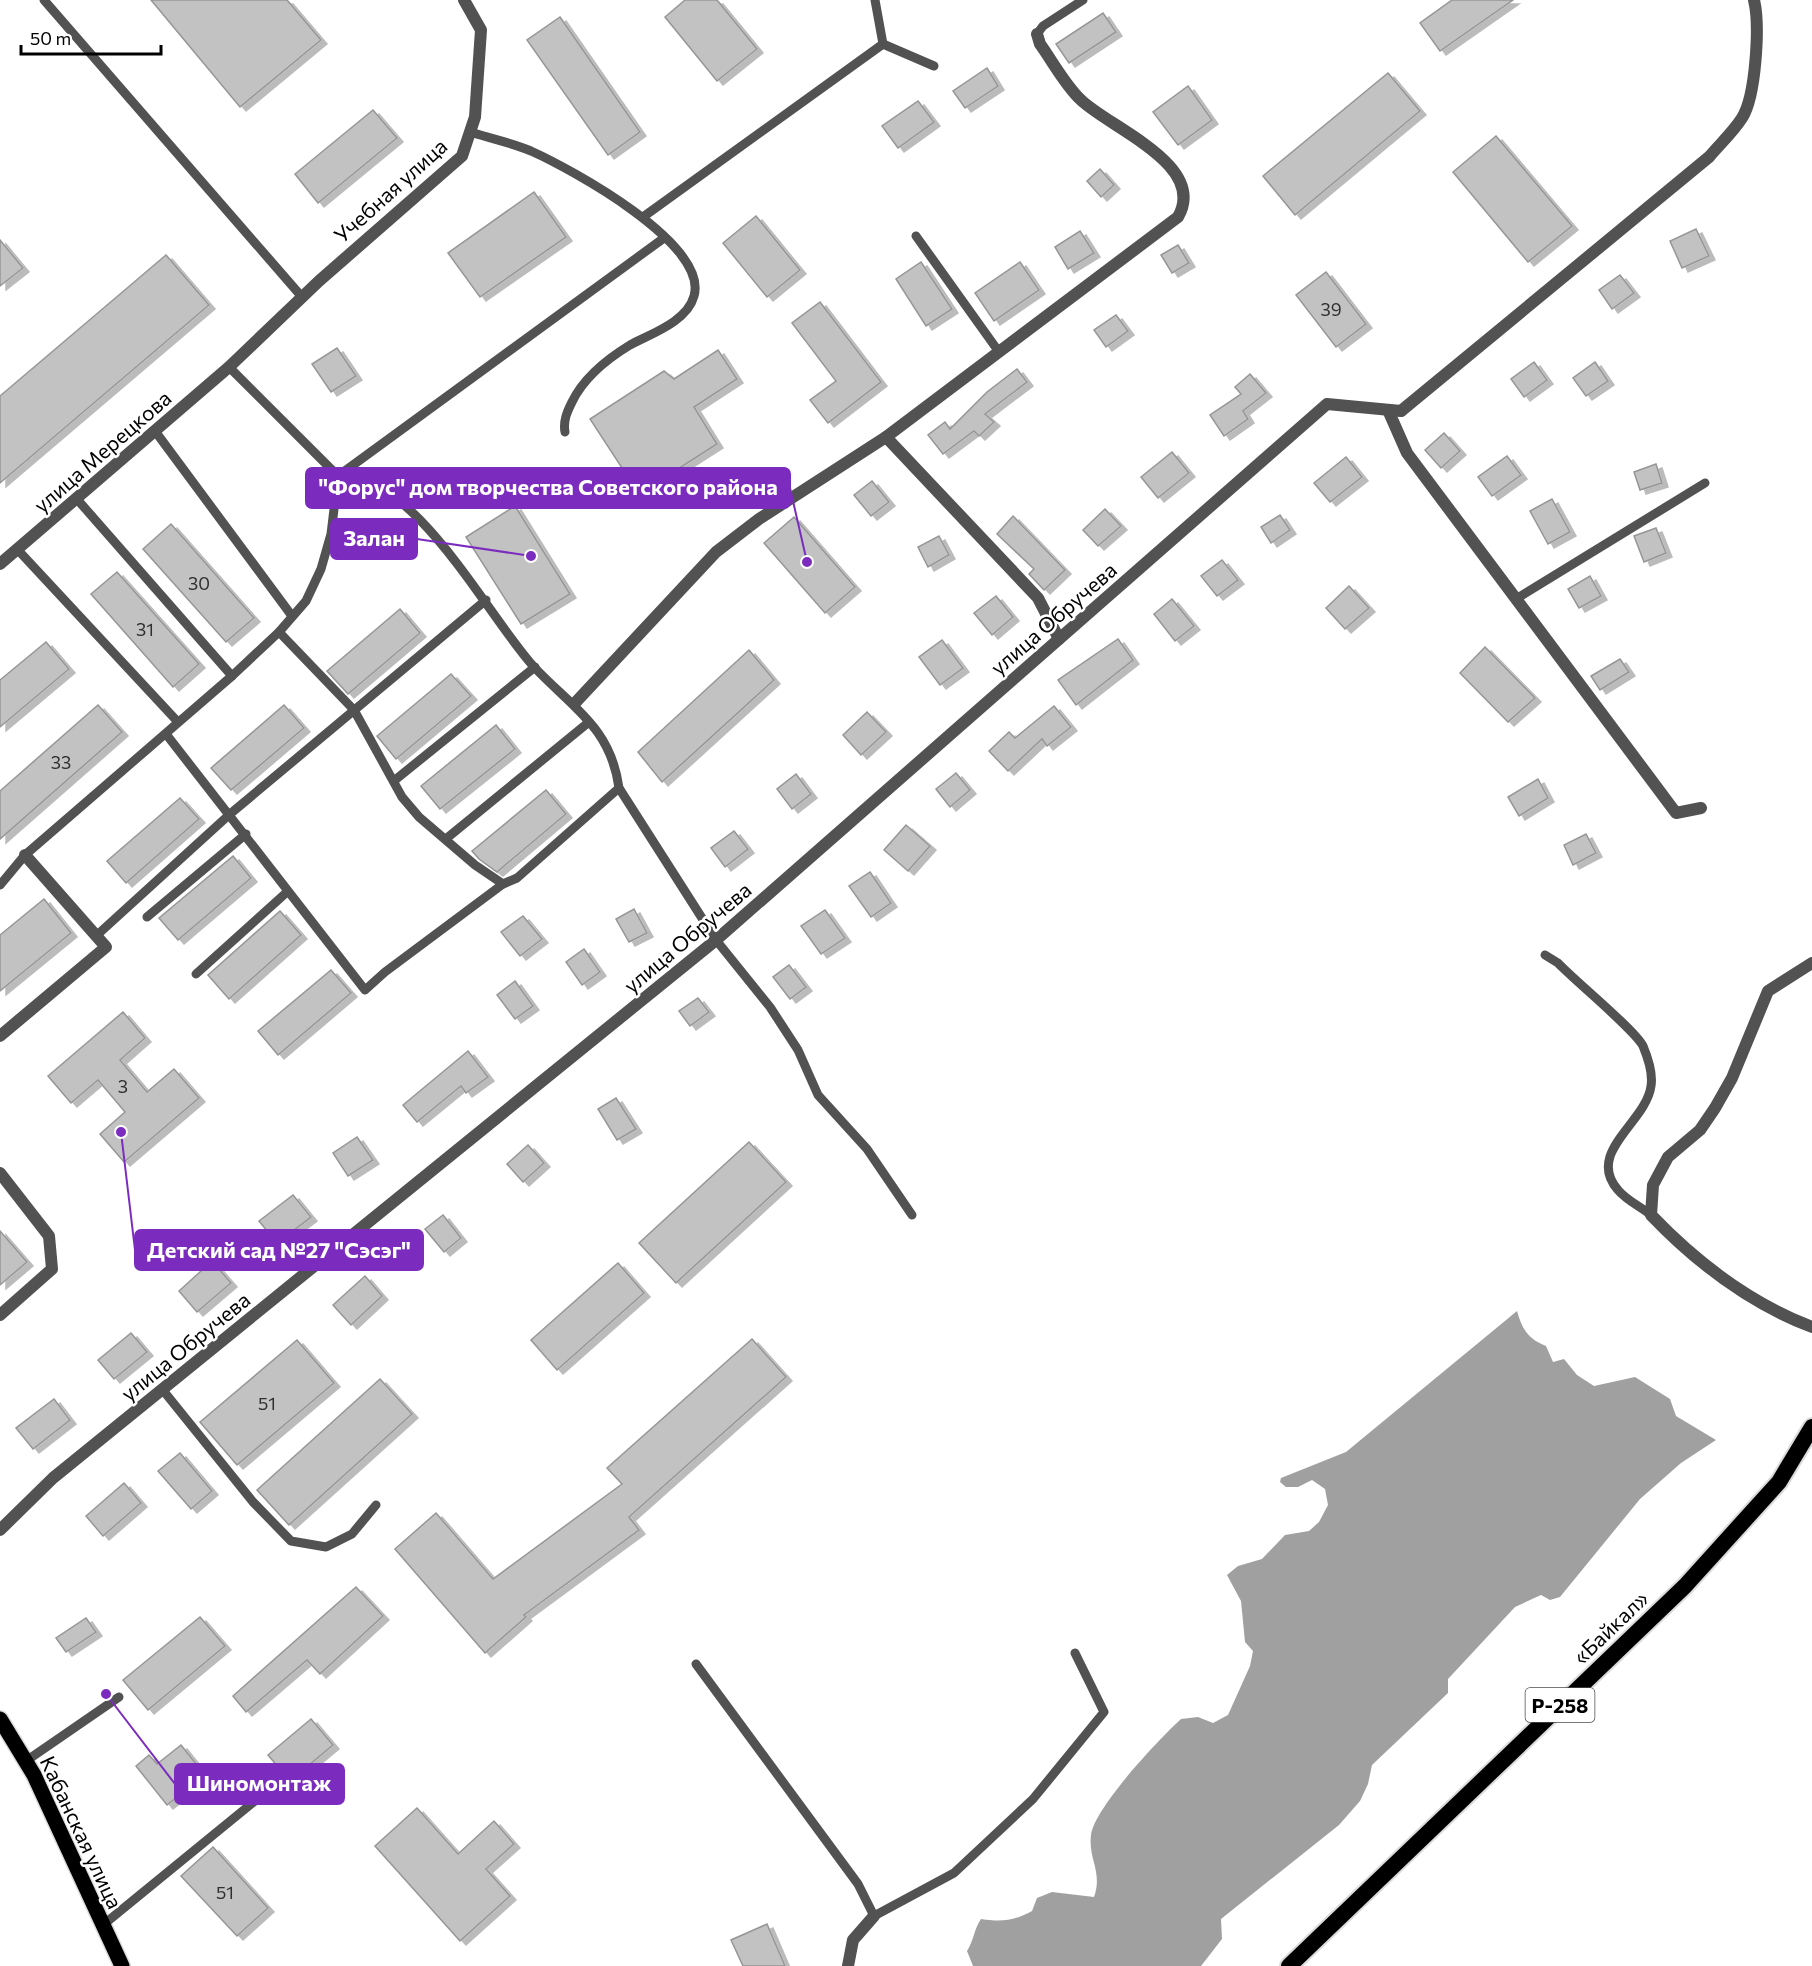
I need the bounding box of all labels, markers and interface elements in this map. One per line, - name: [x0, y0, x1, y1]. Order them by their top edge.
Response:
- scale bar: [21, 18, 160, 56]
- text: 50 m: [30, 27, 71, 49]
- street label: Учебная улица: [328, 133, 452, 247]
- house number: 39: [1320, 298, 1342, 320]
- street label: улица Мерецкова: [28, 385, 176, 517]
- callout: "Форус" дом творчества Советского района: [306, 468, 790, 508]
- text: "Форус" дом творчества Советского района: [318, 473, 778, 500]
- callout: Залан: [331, 519, 417, 559]
- text: Залан: [343, 524, 405, 551]
- street label: улица Обручева: [985, 557, 1121, 679]
- house number: 30: [188, 572, 210, 594]
- house number: 31: [136, 618, 154, 640]
- house number: 33: [51, 751, 71, 773]
- street label: улица Обручева: [618, 876, 756, 998]
- house number: 3: [118, 1075, 128, 1097]
- callout: Детский сад №27 "Сэсэг": [135, 1230, 423, 1270]
- text: Детский сад №27 "Сэсэг": [147, 1236, 411, 1263]
- street label: улица Обручева: [116, 1286, 254, 1406]
- house number: 51: [258, 1392, 276, 1414]
- street label: «Байкал»: [1567, 1585, 1653, 1669]
- road number: Р-258: [1526, 1688, 1594, 1722]
- street label: Кабанская улица: [36, 1752, 128, 1912]
- callout: Шиномонтаж: [175, 1764, 344, 1804]
- text: Шиномонтаж: [187, 1769, 332, 1796]
- house number: 51: [216, 1881, 234, 1903]

